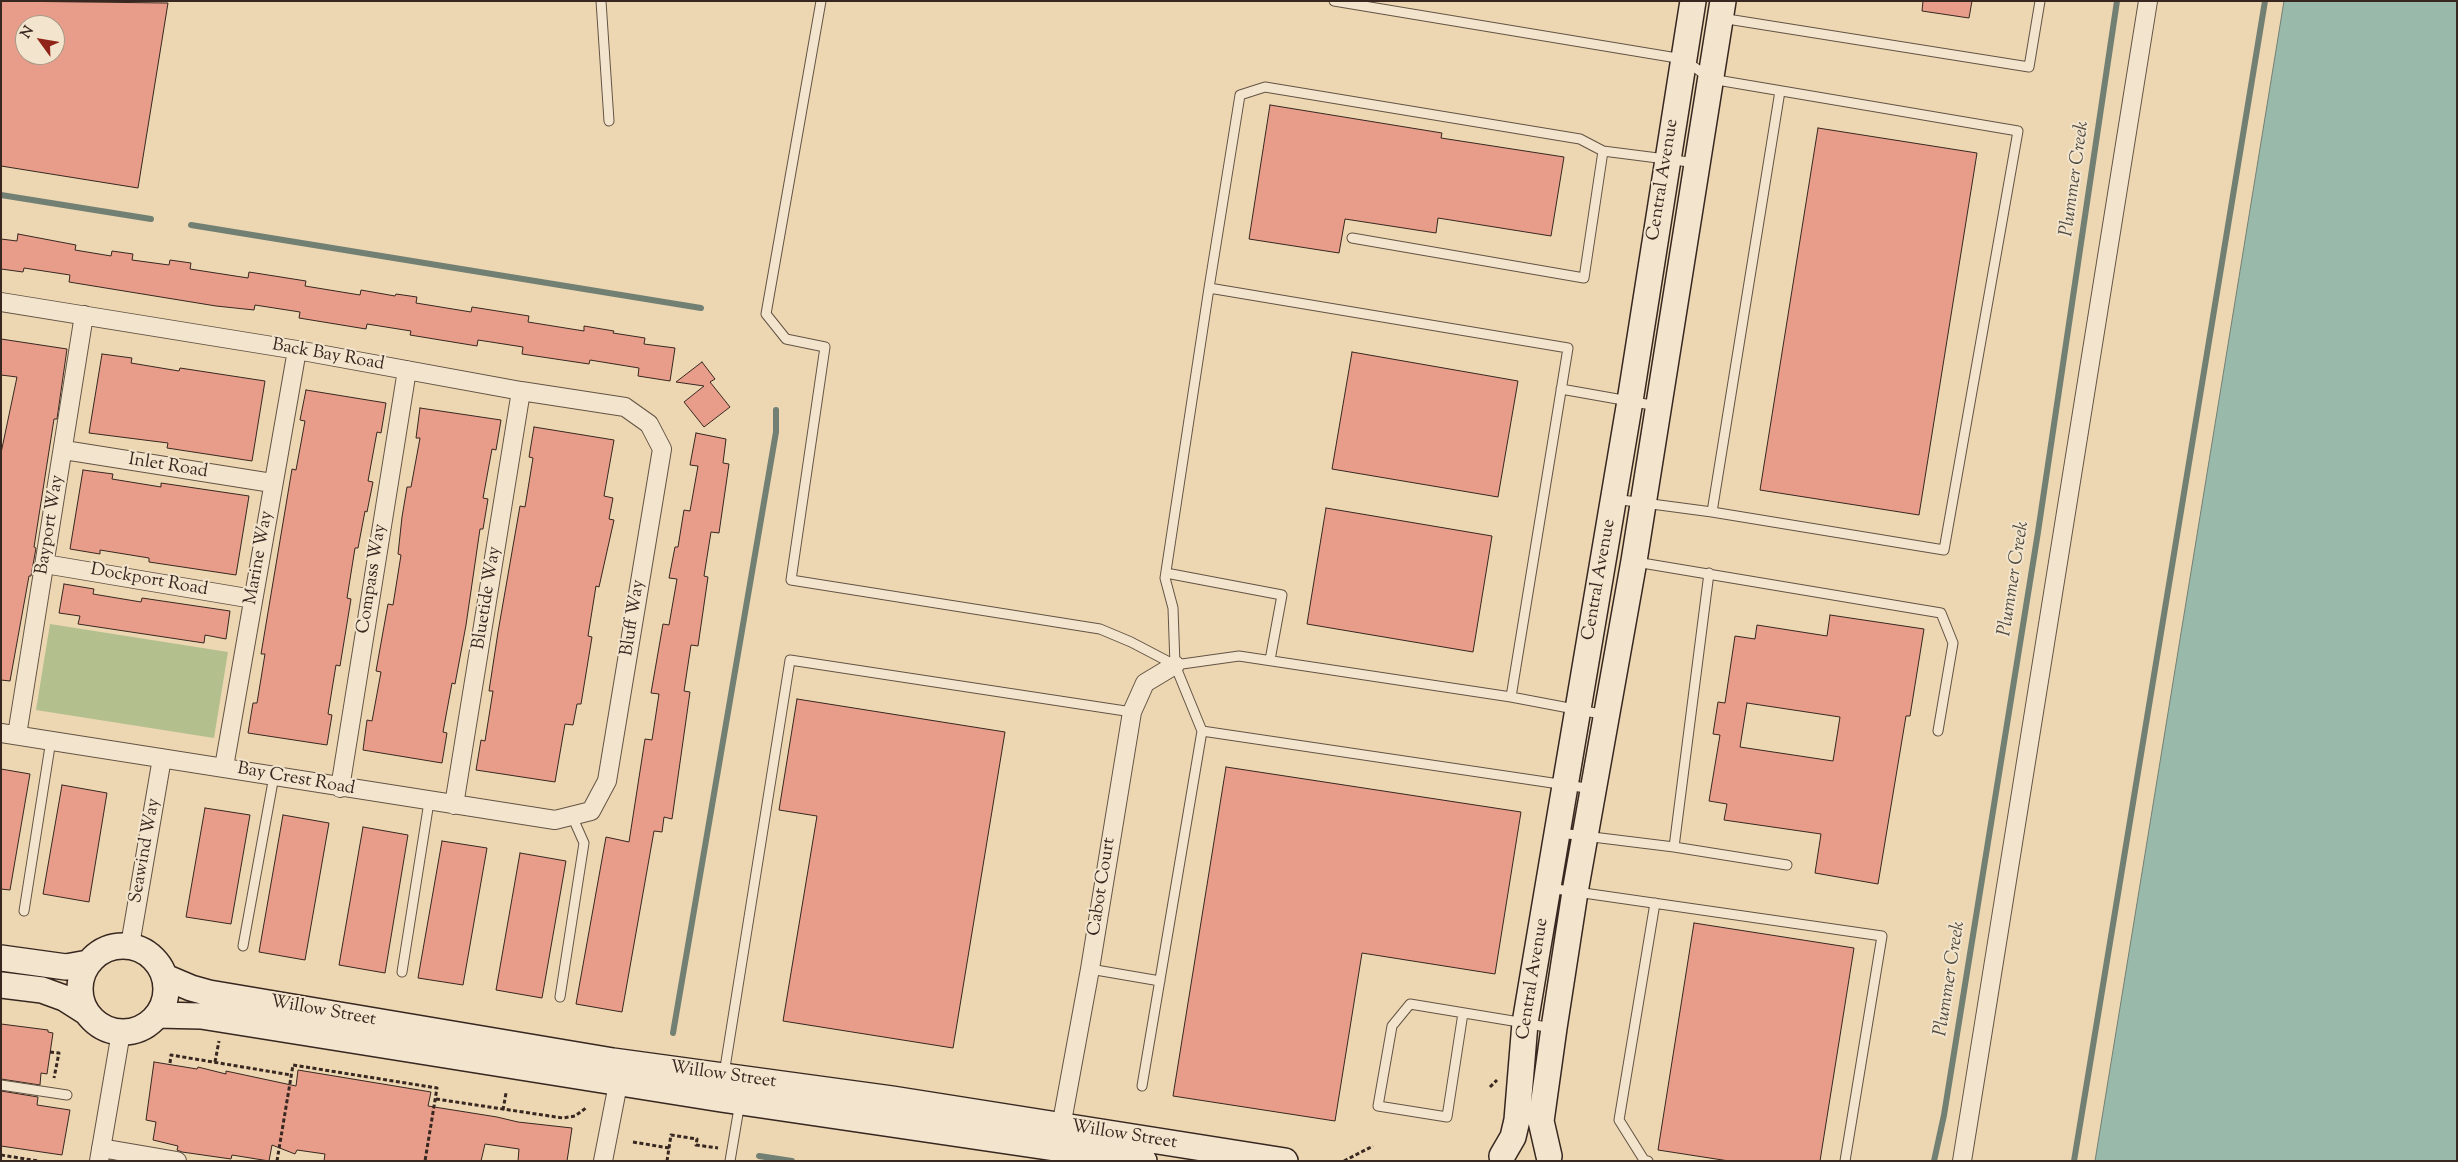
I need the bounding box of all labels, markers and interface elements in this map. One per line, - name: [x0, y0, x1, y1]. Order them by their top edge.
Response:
- north arrow: [15, 15, 65, 65]
- text: N: [17, 23, 40, 43]
- street label: Central Avenue: [1644, 118, 1684, 242]
- water label: Plummer Creek: [2057, 120, 2095, 238]
- street label: Back Bay Road: [270, 335, 386, 377]
- street label: Inlet Road: [127, 450, 209, 484]
- street label: Bayport Way: [32, 473, 70, 577]
- street label: Marine Way: [241, 509, 279, 607]
- street label: Central Avenue: [1579, 518, 1621, 642]
- water label: Plummer Creek: [1995, 520, 2035, 638]
- street label: Compass Way: [354, 523, 392, 635]
- street label: Bluetide Way: [469, 545, 507, 651]
- street label: Dockport Road: [89, 560, 209, 602]
- street label: Bluff Way: [617, 578, 651, 658]
- street label: Bay Crest Road: [235, 759, 357, 801]
- street label: Seawind Way: [126, 797, 166, 905]
- street label: Cabot Court: [1085, 836, 1121, 938]
- street label: Central Avenue: [1514, 917, 1554, 1041]
- water label: Plummer Creek: [1931, 920, 1971, 1038]
- street label: Willow Street: [268, 992, 378, 1032]
- street label: Willow Street: [669, 1058, 777, 1094]
- street label: Willow Street: [1069, 1117, 1179, 1155]

